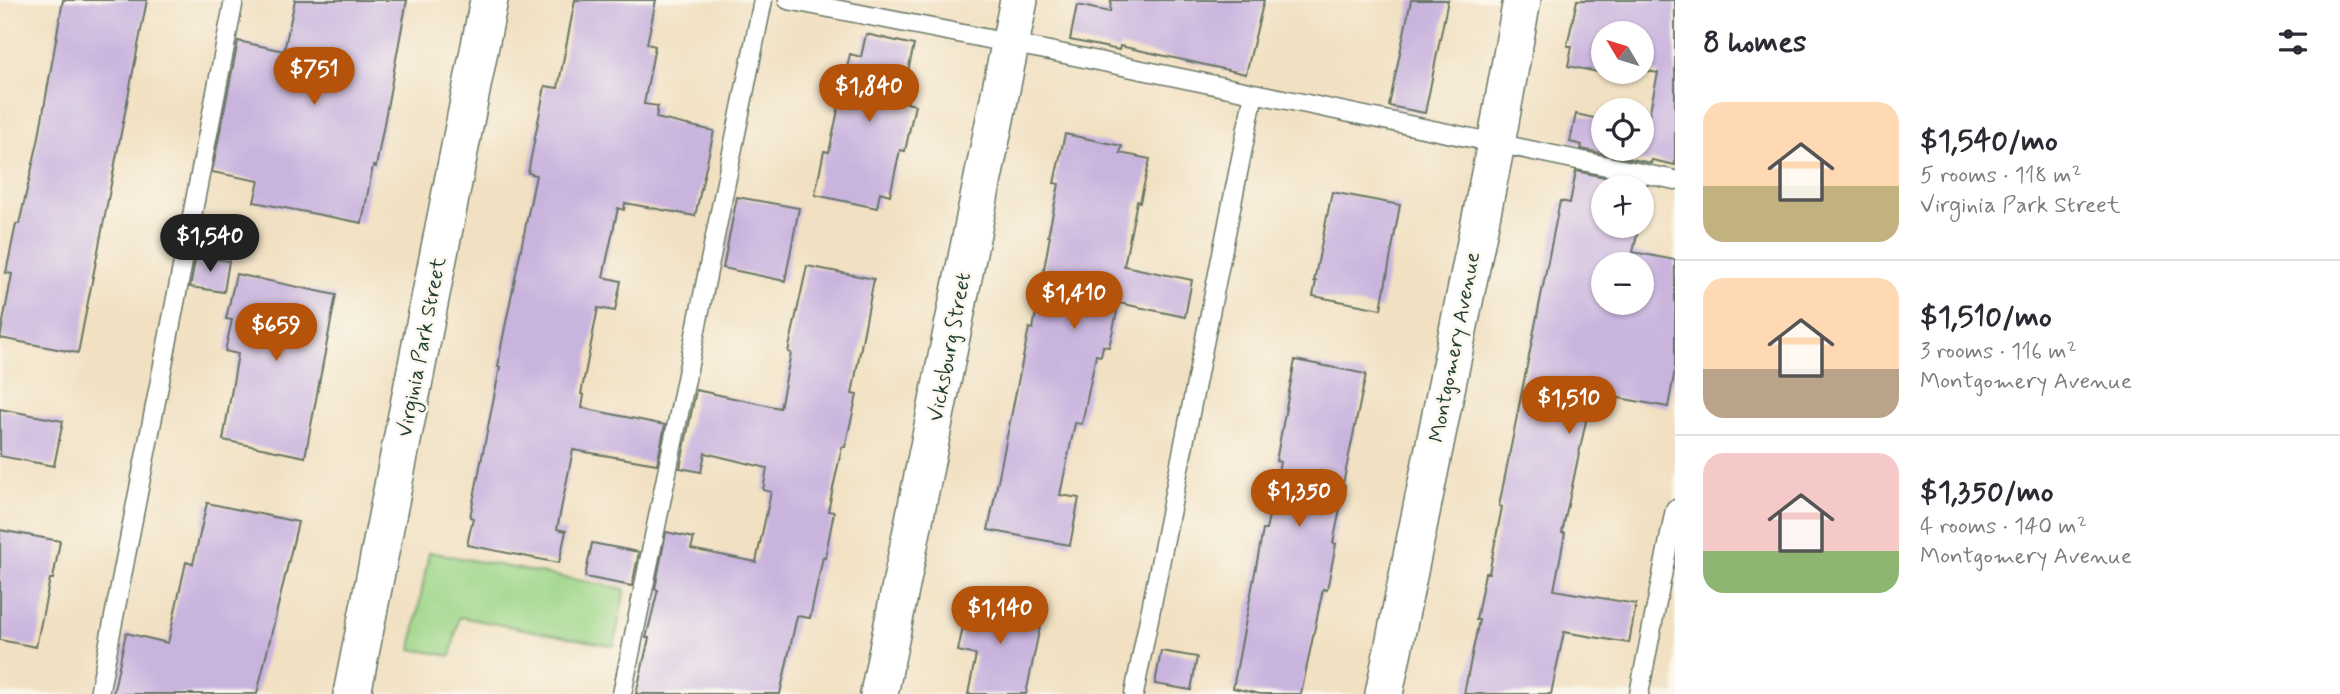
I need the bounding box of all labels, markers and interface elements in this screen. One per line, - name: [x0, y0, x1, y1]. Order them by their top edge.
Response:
- north arrow: [1591, 21, 1654, 84]
- map controls: [1591, 21, 1654, 315]
- text: 8 homes: [1703, 23, 1806, 62]
- icon: filters: [2274, 23, 2312, 61]
- pin: $751: [273, 48, 355, 107]
- text: $751: [290, 55, 338, 85]
- pin: $1,840: [812, 64, 926, 124]
- text: $1,840: [835, 72, 903, 102]
- button: locate: [1591, 98, 1654, 161]
- text: $1,540/mo: [1920, 122, 2058, 161]
- icon: home: [1759, 130, 1843, 214]
- text: 5 rooms · 118 m²: [1920, 161, 2082, 191]
- button: +: [1591, 175, 1654, 238]
- text: Virginia Park Street: [1920, 191, 2120, 221]
- pin: $1,540: [153, 215, 267, 274]
- text: $1,540: [176, 222, 244, 252]
- street label: Montgomery Avenue: [1423, 249, 1487, 445]
- button: −: [1591, 252, 1654, 315]
- street label: Virginia Park Street: [391, 254, 454, 440]
- street label: Vicksburg Street: [922, 270, 978, 424]
- pin: $1,410: [1017, 272, 1131, 331]
- text: $1,410: [1042, 279, 1106, 309]
- text: $1,510/mo: [1920, 298, 2052, 337]
- pin: $659: [235, 304, 317, 363]
- icon: home: [1759, 306, 1843, 390]
- text: $659: [251, 311, 301, 341]
- text: 3 rooms · 116 m²: [1920, 337, 2077, 367]
- text: Montgomery Avenue: [1920, 367, 2132, 397]
- pin: $1,510: [1512, 376, 1626, 436]
- text: $1,510: [1538, 384, 1600, 414]
- pin: $1,350: [1242, 470, 1356, 529]
- text: $1,350/mo: [1920, 473, 2053, 512]
- text: $1,350: [1267, 477, 1331, 507]
- icon: home: [1759, 481, 1843, 565]
- text: 4 rooms · 140 m²: [1920, 512, 2087, 542]
- text: Montgomery Avenue: [1920, 542, 2132, 572]
- pin: $1,140: [943, 586, 1057, 646]
- text: $1,140: [967, 594, 1033, 624]

